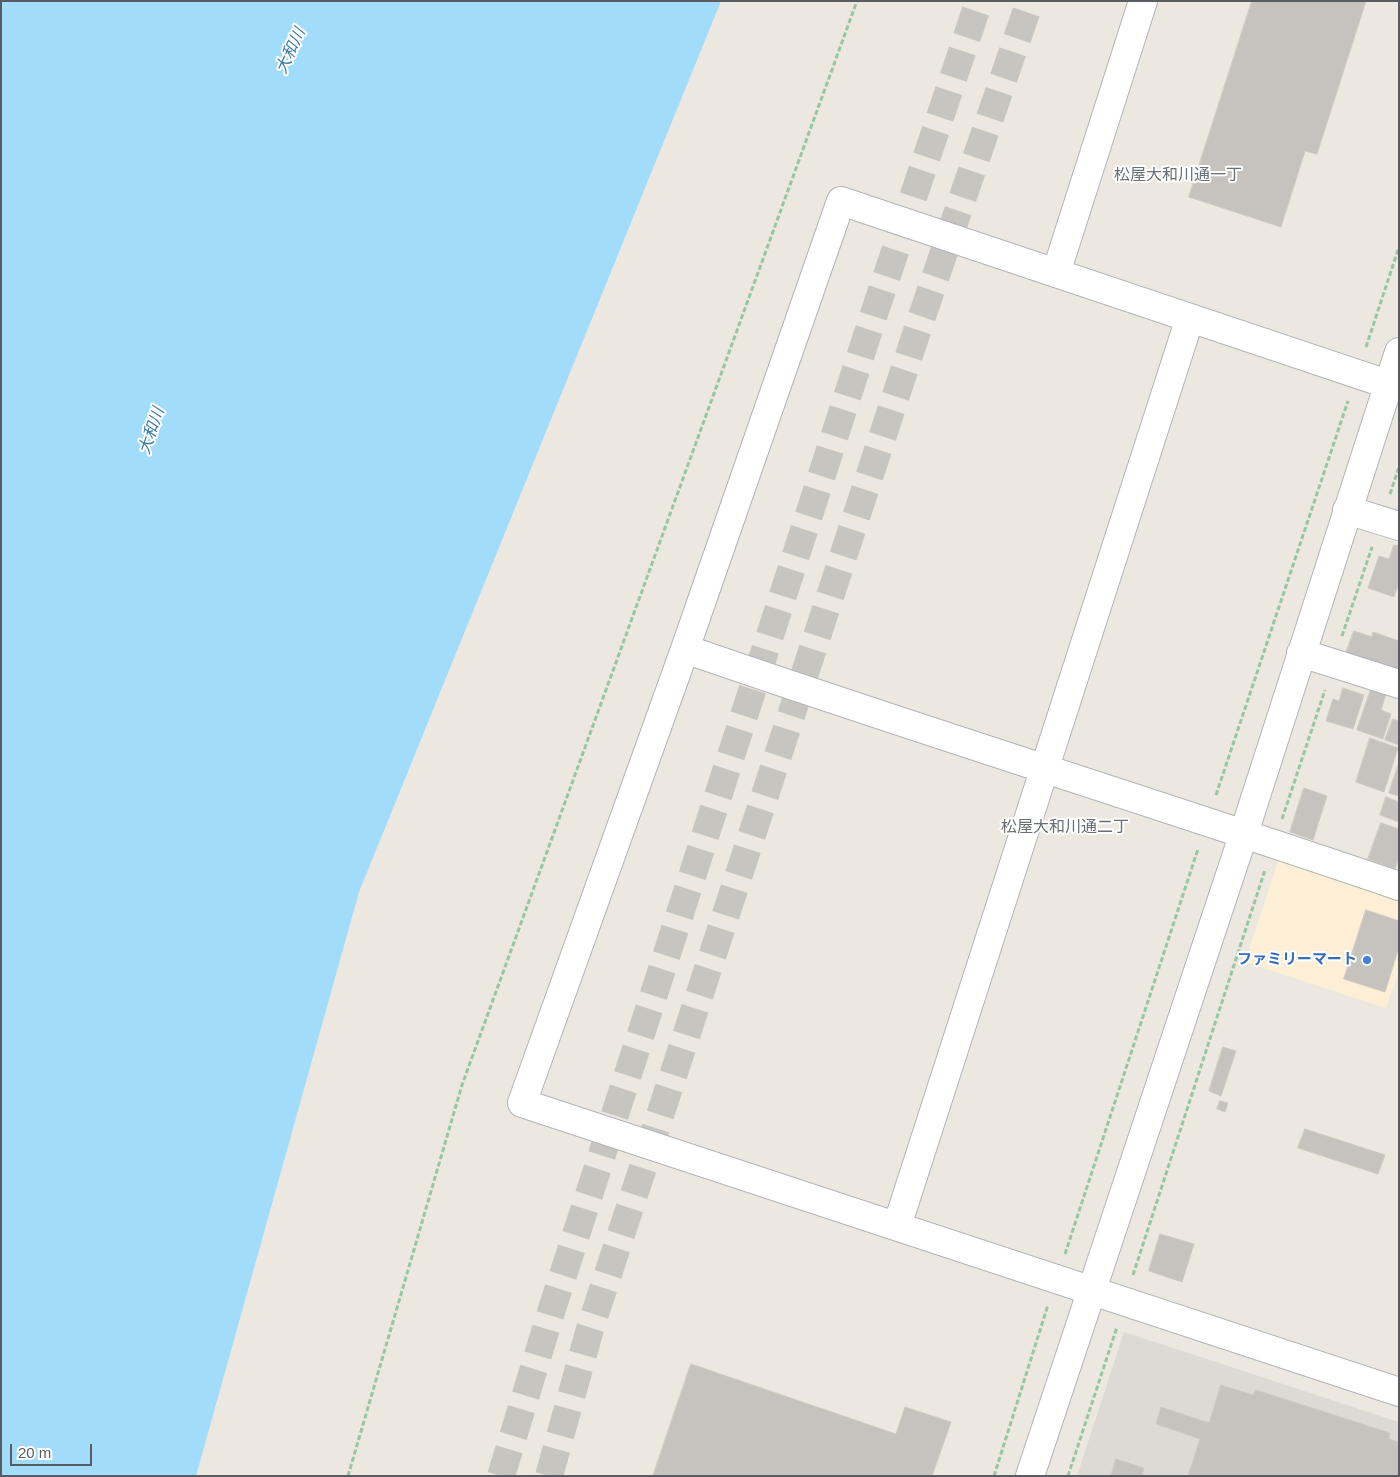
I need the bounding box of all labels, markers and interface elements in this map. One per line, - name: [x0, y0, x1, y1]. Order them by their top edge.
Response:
- water label: 大和川: [272, 25, 310, 77]
- district label: 松屋大和川通一丁: [1114, 166, 1242, 186]
- water label: 大和川: [135, 405, 169, 457]
- district label: 松屋大和川通二丁: [1001, 818, 1129, 838]
- place label: ファミリーマート: [1237, 951, 1357, 969]
- marker: ファミリーマート: [1361, 954, 1373, 966]
- scale bar: [12, 1434, 95, 1466]
- text: 20 m: [18, 1444, 51, 1461]

